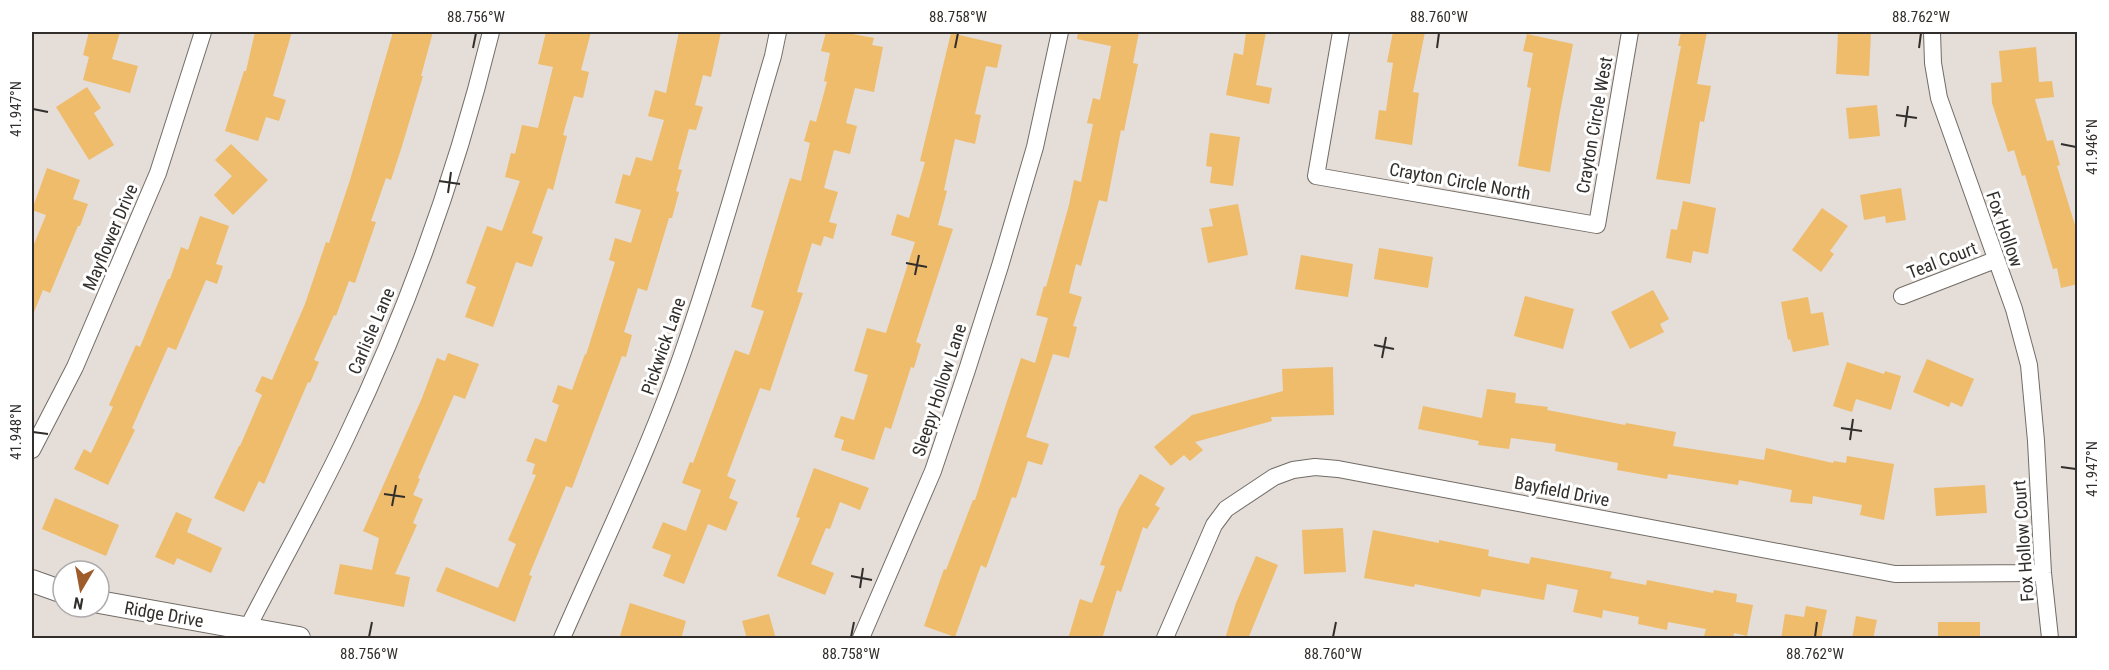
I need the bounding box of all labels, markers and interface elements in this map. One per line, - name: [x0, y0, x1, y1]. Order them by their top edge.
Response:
- text: 88.756°W: [447, 8, 506, 26]
- text: 88.758°W: [929, 8, 988, 26]
- text: 88.760°W: [1410, 8, 1469, 26]
- text: 88.762°W: [1892, 8, 1951, 26]
- street label: Crayton Circle West: [1572, 55, 1616, 195]
- text: 41.947°N: [7, 81, 25, 137]
- text: 41.946°N: [2083, 119, 2101, 175]
- street label: Crayton Circle North: [1388, 158, 1532, 204]
- street label: Mayflower Drive: [78, 181, 142, 293]
- street label: Fox Hollow: [1982, 188, 2028, 270]
- street label: Teal Court: [1904, 237, 1980, 283]
- street label: Carlisle Lane: [343, 285, 399, 377]
- street label: Pickwick Lane: [637, 295, 689, 397]
- street label: Sleepy Hollow Lane: [908, 321, 970, 459]
- text: 41.948°N: [7, 404, 25, 460]
- text: 41.947°N: [2083, 441, 2101, 497]
- street label: Bayfield Drive: [1513, 472, 1611, 510]
- street label: Fox Hollow Court: [2008, 479, 2038, 603]
- north arrow: [51, 559, 111, 619]
- text: N: [72, 593, 85, 613]
- street label: Ridge Drive: [123, 597, 205, 631]
- text: 88.756°W: [340, 645, 399, 663]
- text: 88.758°W: [822, 645, 881, 663]
- text: 88.760°W: [1304, 645, 1363, 663]
- text: 88.762°W: [1786, 645, 1845, 663]

